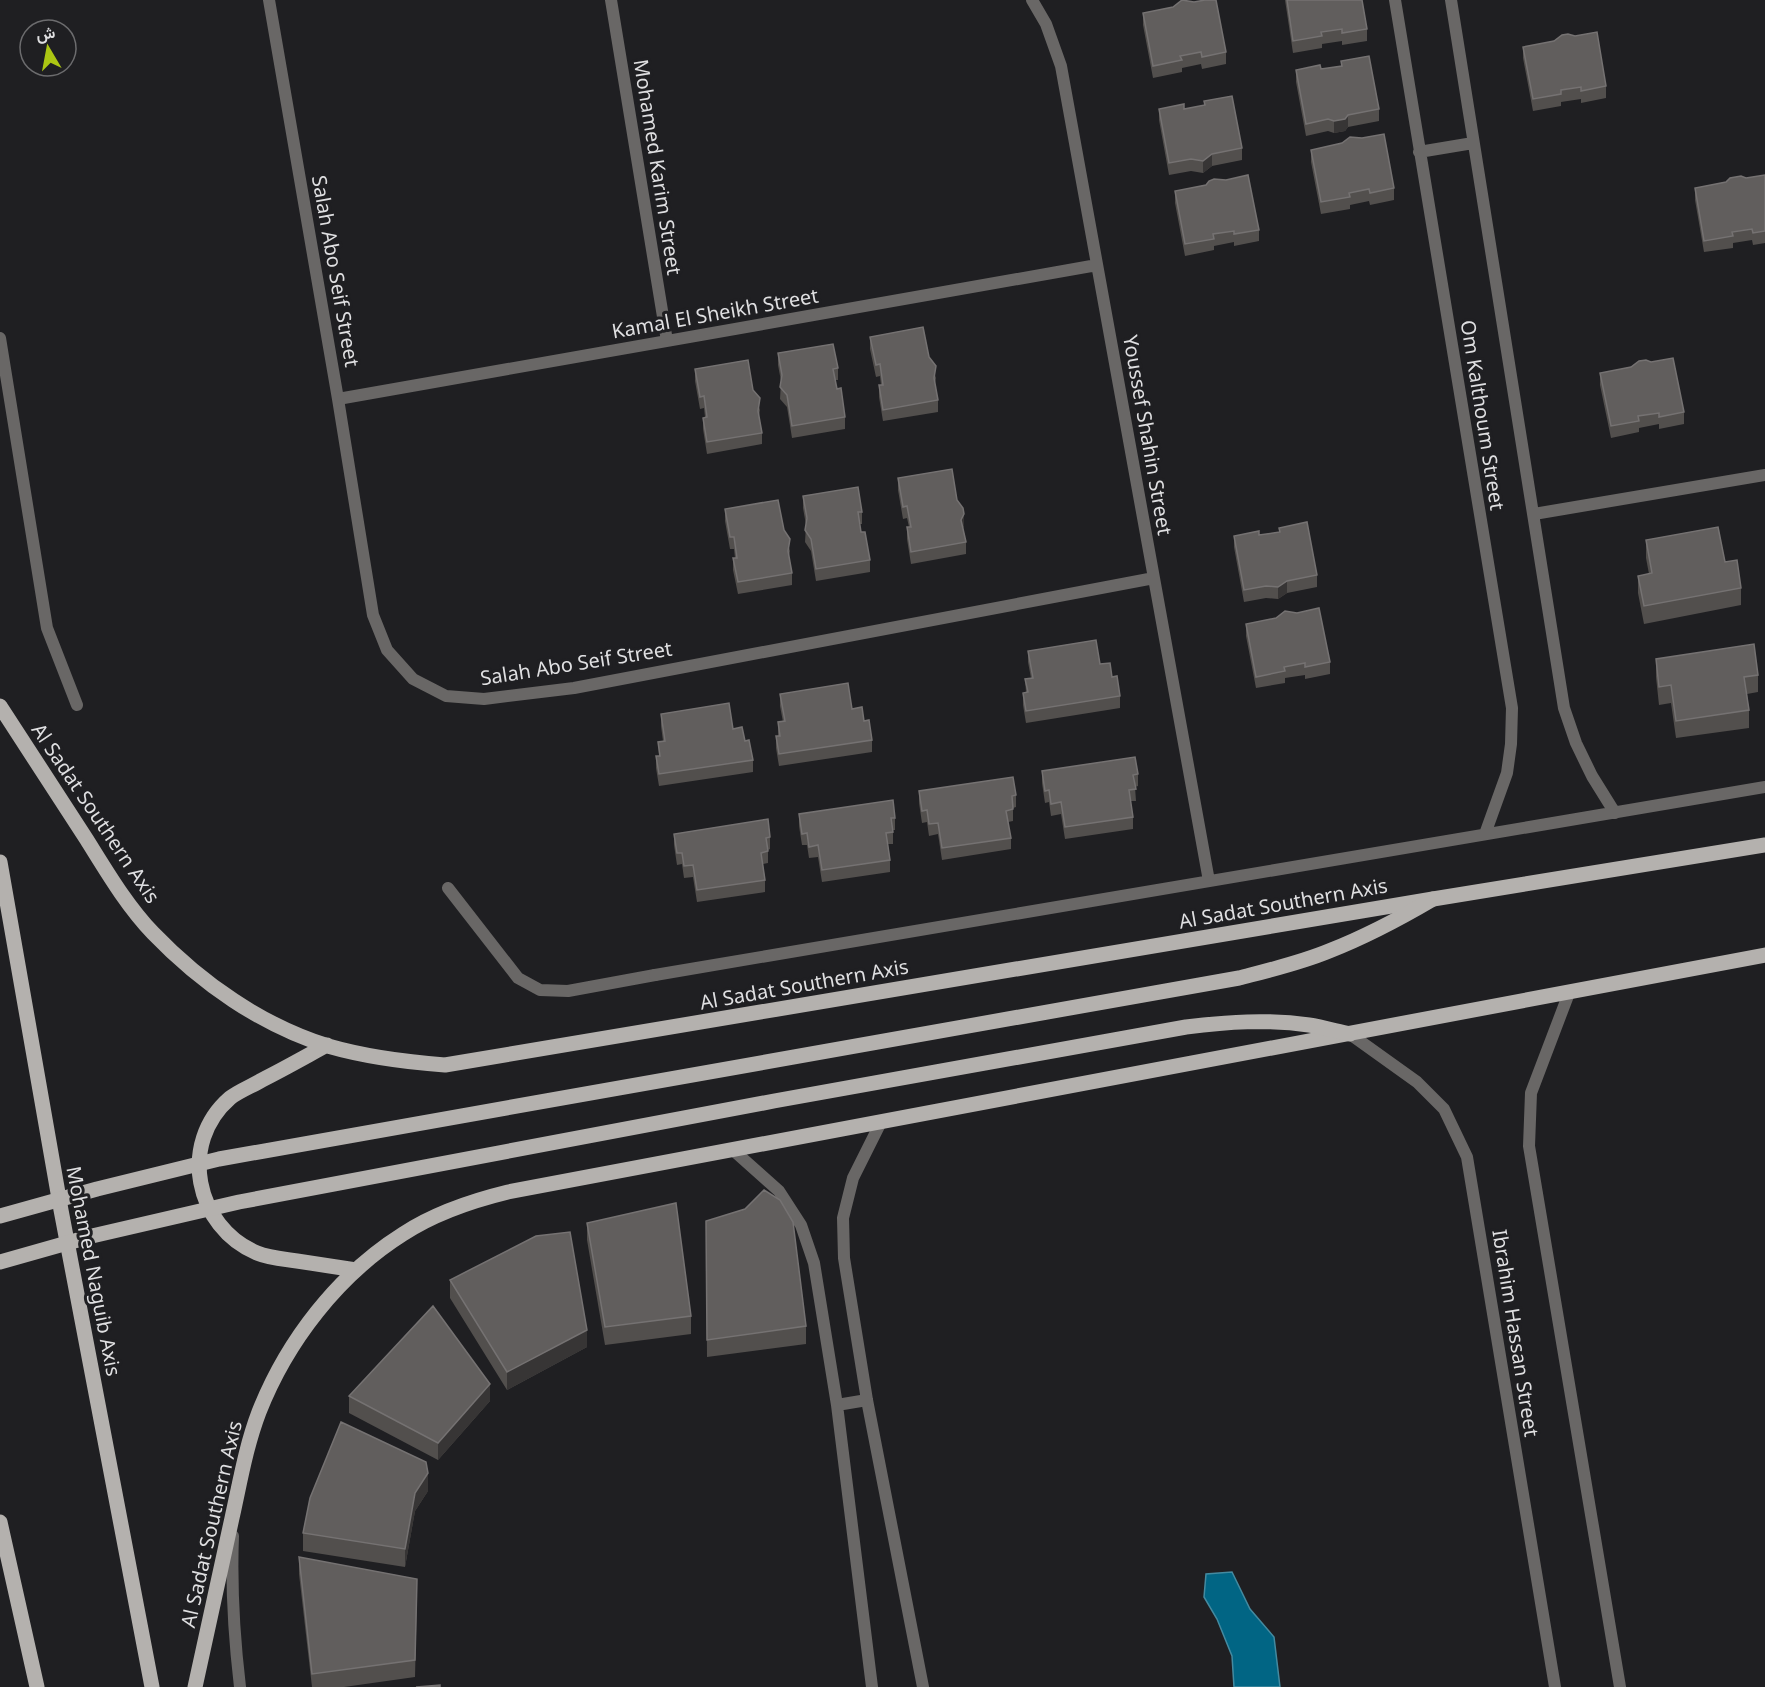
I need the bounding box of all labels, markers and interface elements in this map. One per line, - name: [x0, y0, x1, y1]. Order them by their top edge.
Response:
- north arrow: [18, 18, 78, 78]
- text: ش: [34, 21, 57, 46]
- street label: Mohamed Karim Street: [628, 57, 688, 277]
- street label: Salah Abo Seif Street: [306, 173, 366, 369]
- street label: Kamal El Sheikh Street: [610, 282, 820, 344]
- street label: Om Kalthoum Street: [1455, 318, 1511, 512]
- street label: Youssef Shahin Street: [1117, 333, 1179, 537]
- street label: Salah Abo Seif Street: [478, 635, 674, 691]
- street label: Al Sadat Southern Axis: [26, 718, 166, 908]
- street label: Al Sadat Southern Axis: [1177, 871, 1389, 935]
- street label: Al Sadat Southern Axis: [698, 952, 910, 1016]
- street label: Mohamed Naguib Axis: [60, 1164, 128, 1378]
- street label: Ibrahim Hassan Street: [1486, 1227, 1546, 1439]
- street label: Al Sadat Southern Axis: [174, 1418, 248, 1630]

